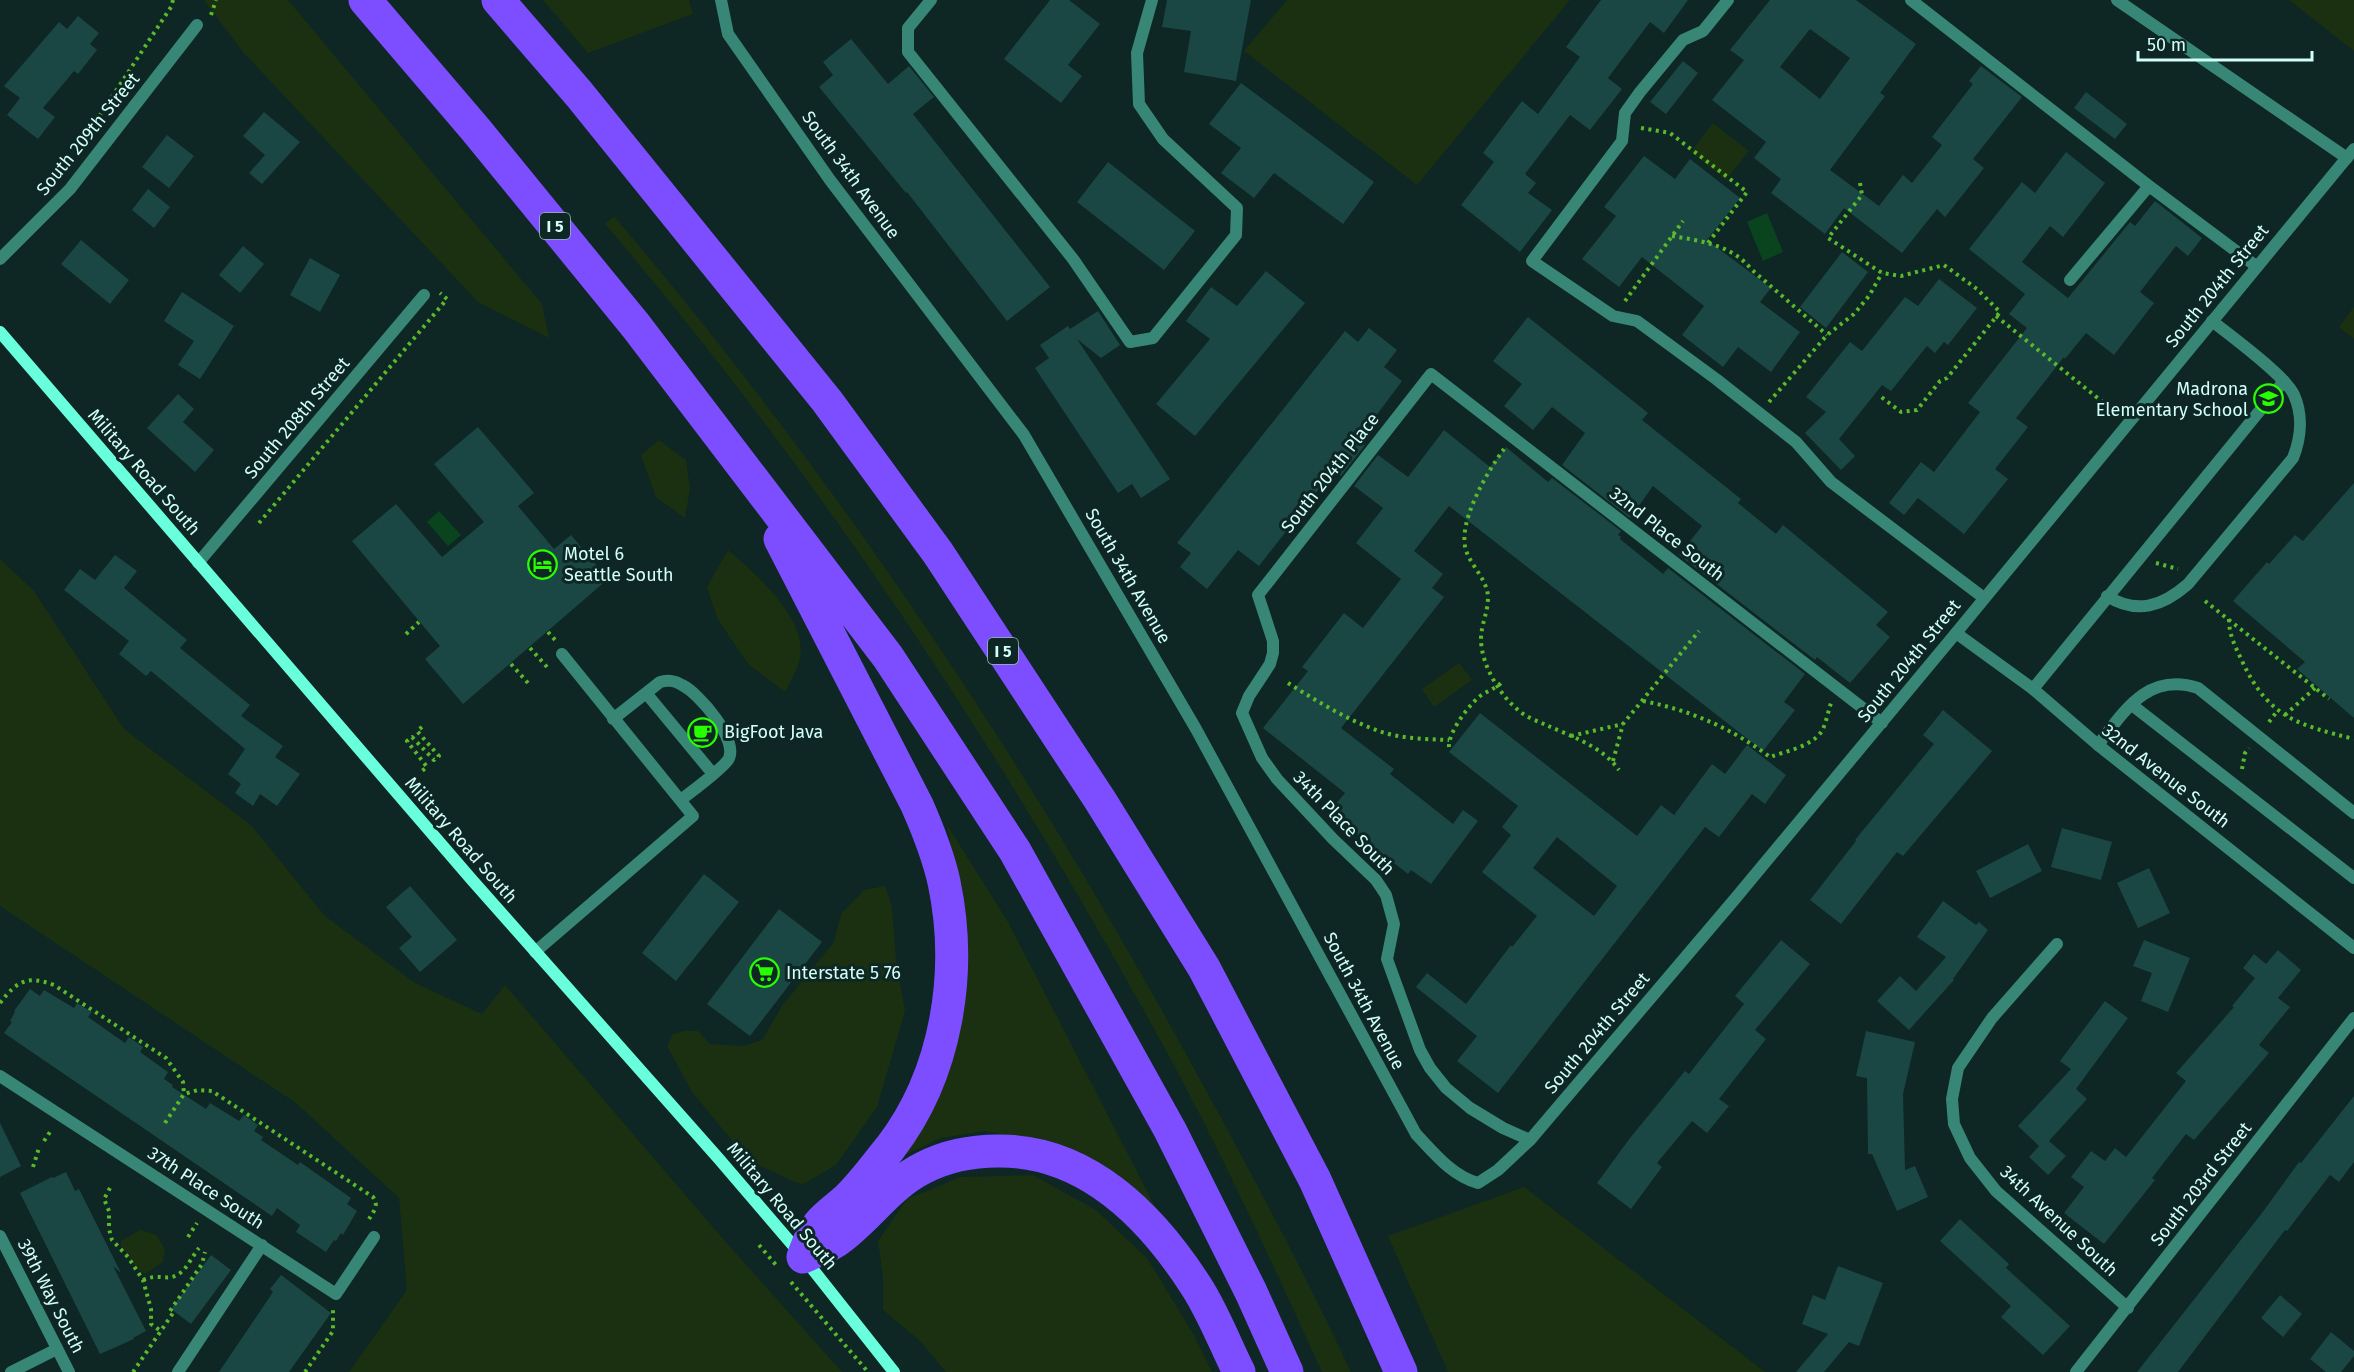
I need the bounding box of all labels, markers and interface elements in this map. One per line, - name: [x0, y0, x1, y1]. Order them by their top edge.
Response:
- scale bar: [2138, 24, 2312, 62]
- text: 50 m: [2147, 34, 2186, 56]
- street label: South 209th Street: [32, 68, 145, 200]
- street label: South 34th Avenue: [797, 107, 905, 243]
- road number: I 5: [540, 213, 570, 239]
- street label: South 204th Street: [2161, 220, 2274, 352]
- street label: South 208th Street: [240, 352, 355, 483]
- place label: Madrona Elementary School: [2096, 378, 2248, 421]
- school or university icon: Madrona Elementary School: [2253, 383, 2285, 415]
- street label: Military Road South: [83, 404, 205, 540]
- street label: South 204th Place: [1276, 409, 1384, 537]
- street label: 32nd Place South: [1605, 482, 1729, 586]
- street label: South 34th Avenue: [1080, 504, 1176, 648]
- place label: Motel 6 Seattle South: [564, 543, 674, 586]
- hotel icon: Motel 6 Seattle South: [527, 548, 559, 580]
- street label: South 204th Street: [1853, 595, 1966, 727]
- road number: I 5: [988, 638, 1018, 664]
- cafe icon: BigFoot Java: [687, 716, 719, 748]
- street label: 32nd Avenue South: [2098, 719, 2234, 833]
- place label: BigFoot Java: [724, 721, 823, 743]
- street label: 34th Place South: [1289, 766, 1399, 880]
- street label: Military Road South: [400, 772, 522, 908]
- street label: South 34th Avenue: [1318, 928, 1410, 1074]
- supermarket icon: Interstate 5 76: [749, 957, 781, 989]
- place label: Interstate 5 76: [786, 962, 901, 984]
- street label: South 204th Street: [1540, 967, 1655, 1098]
- street label: South 203rd Street: [2146, 1117, 2257, 1250]
- street label: Military Road South: [722, 1138, 842, 1274]
- street label: 37th Place South: [144, 1142, 268, 1234]
- street label: 34th Avenue South: [1996, 1161, 2122, 1281]
- street label: 39th Way South: [13, 1235, 89, 1357]

